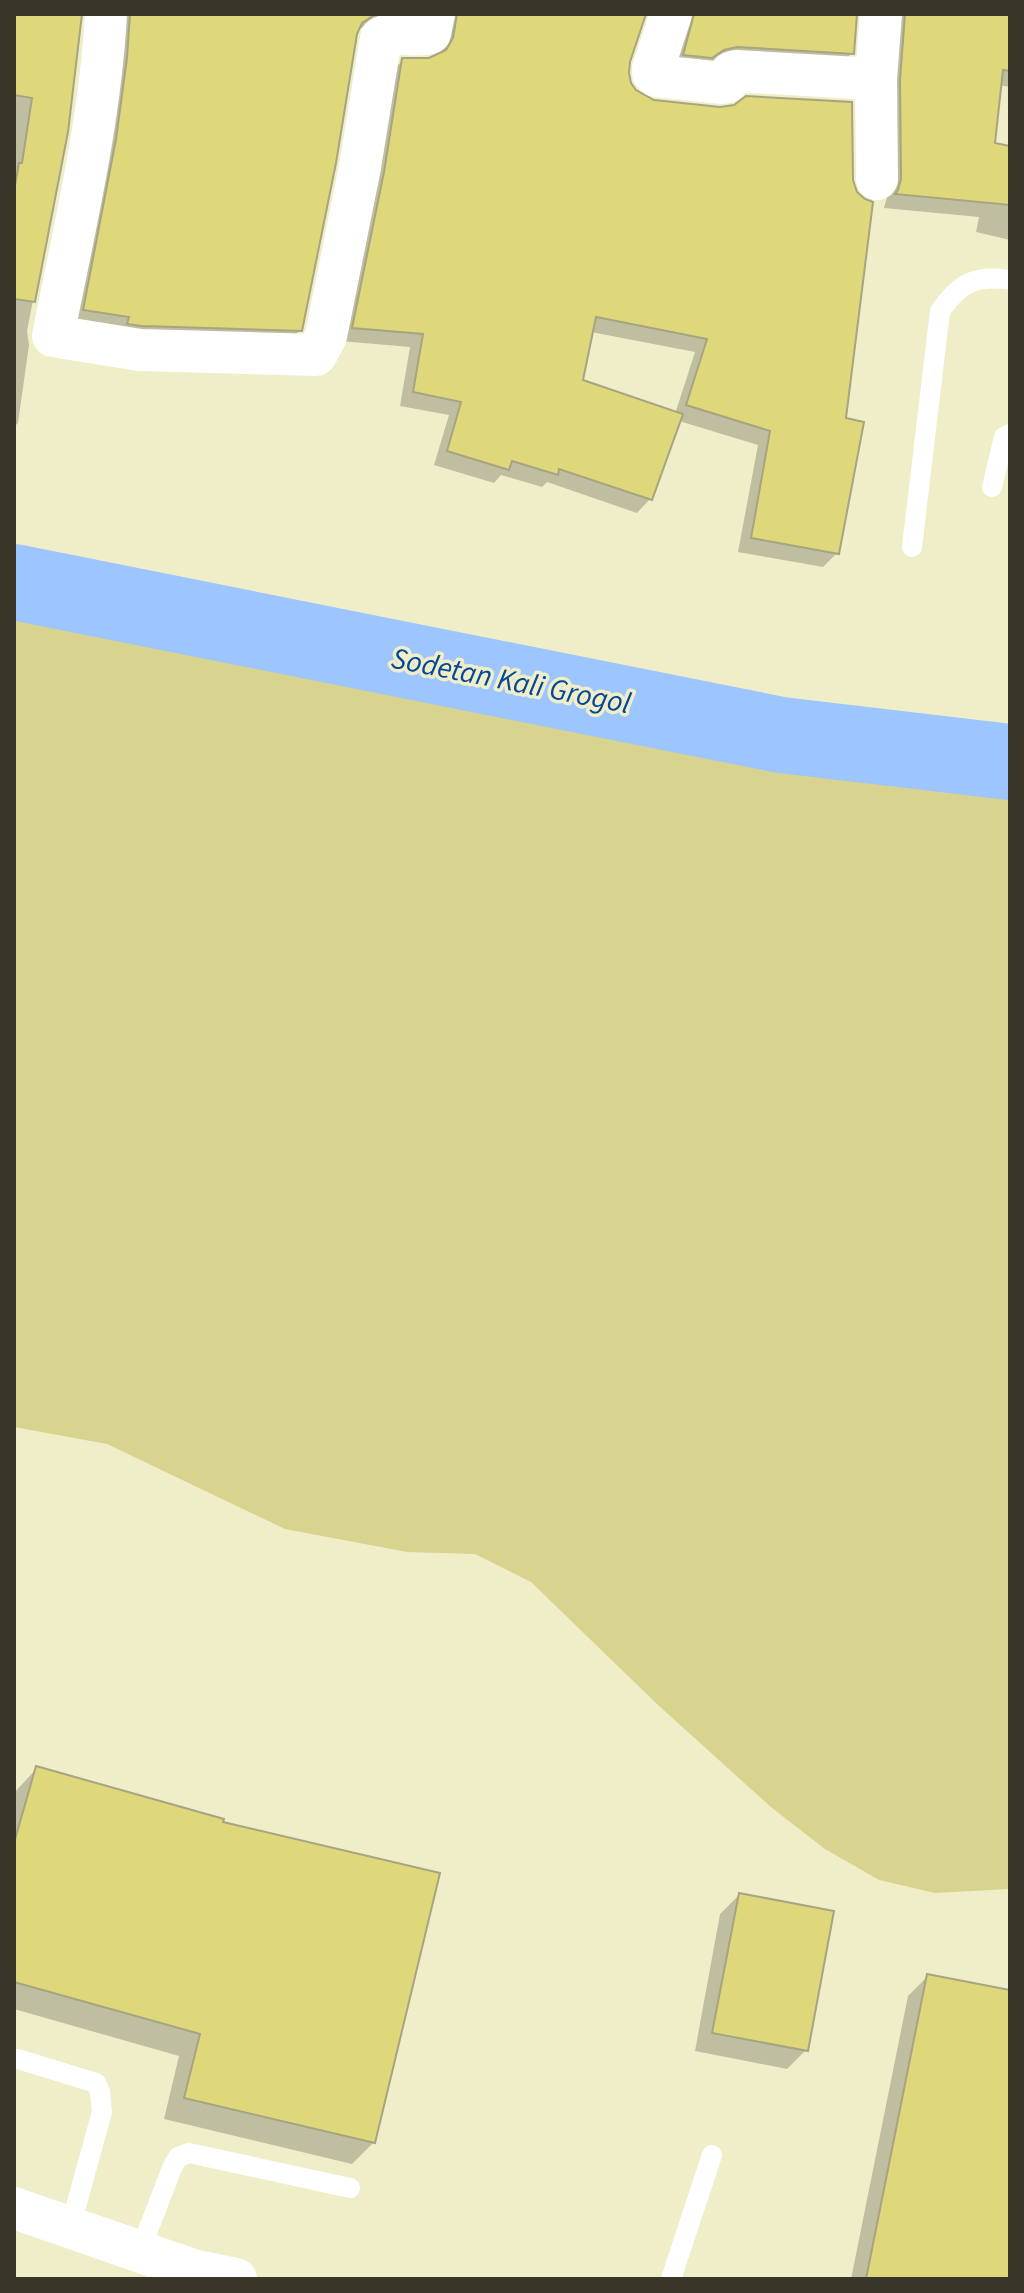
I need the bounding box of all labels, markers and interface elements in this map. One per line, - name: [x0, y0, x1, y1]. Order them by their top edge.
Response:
- water label: Sodetan Kali Grogol: [388, 637, 635, 725]

